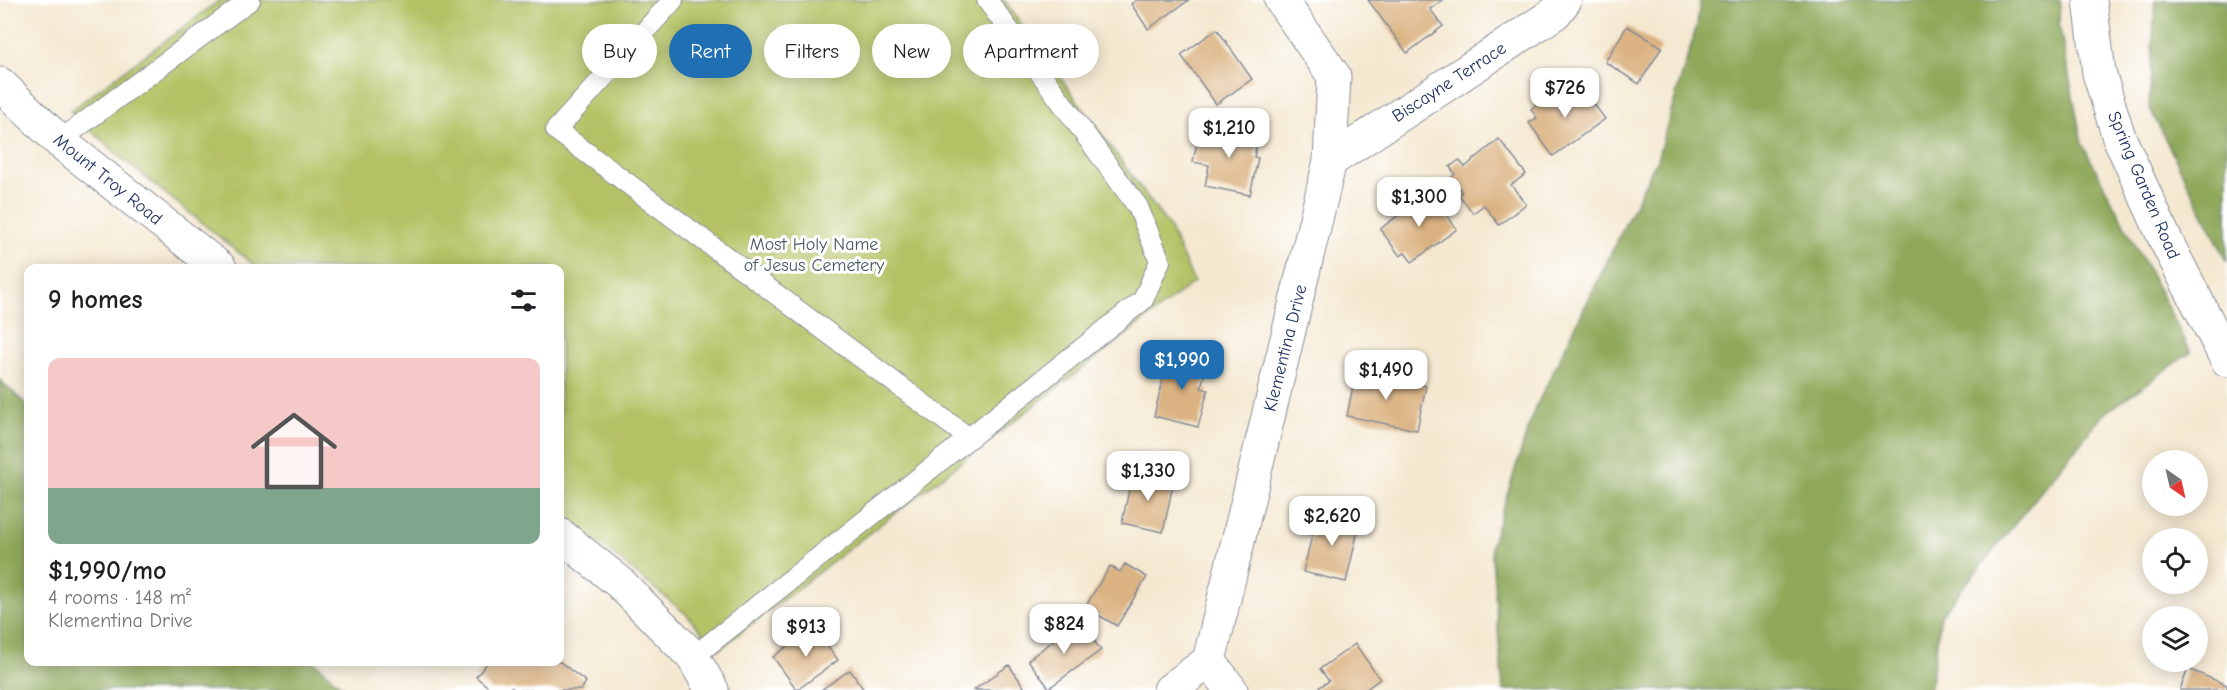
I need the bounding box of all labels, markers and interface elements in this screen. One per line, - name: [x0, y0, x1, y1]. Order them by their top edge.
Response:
- chip: Buy: [582, 24, 657, 78]
- chip: Rent: [669, 24, 752, 78]
- chip: Filters: [764, 24, 860, 78]
- chip: New: [872, 24, 951, 78]
- chip: Apartment: [963, 24, 1099, 78]
- street label: Biscayne Terrace: [1388, 38, 1510, 127]
- pin: $726: [1529, 68, 1601, 119]
- text: $726: [1544, 76, 1586, 99]
- pin: $1,210: [1180, 108, 1278, 159]
- street label: Spring Garden Road: [2103, 108, 2184, 262]
- text: $1,210: [1203, 116, 1255, 139]
- street label: Mount Troy Road: [49, 129, 166, 230]
- pin: $1,300: [1370, 177, 1468, 228]
- text: $1,300: [1391, 185, 1447, 208]
- park label: Most Holy Name of Jesus Cemetery: [744, 234, 885, 276]
- street label: Klementina Drive: [1260, 282, 1311, 414]
- icon: filters: [507, 284, 540, 317]
- text: 9 homes: [48, 285, 143, 315]
- pin: $1,990: [1133, 340, 1231, 391]
- text: $1,990: [1154, 348, 1210, 371]
- pin: $1,490: [1337, 350, 1435, 401]
- text: $1,490: [1359, 358, 1414, 381]
- icon: home: [240, 397, 348, 505]
- north arrow: [2142, 450, 2208, 516]
- map controls: [2142, 450, 2208, 672]
- pin: $1,330: [1099, 451, 1197, 502]
- text: $1,330: [1121, 459, 1175, 482]
- pin: $2,620: [1283, 496, 1381, 547]
- text: $2,620: [1303, 504, 1361, 527]
- button: locate: [2142, 528, 2208, 594]
- text: $1,990/mo: [48, 556, 166, 586]
- text: 4 rooms · 148 m²: [48, 586, 191, 609]
- pin: $824: [1028, 604, 1100, 655]
- button: layers: [2142, 606, 2208, 672]
- pin: $913: [770, 607, 842, 658]
- text: Klementina Drive: [48, 609, 193, 632]
- text: $824: [1043, 612, 1085, 635]
- text: $913: [786, 615, 826, 638]

